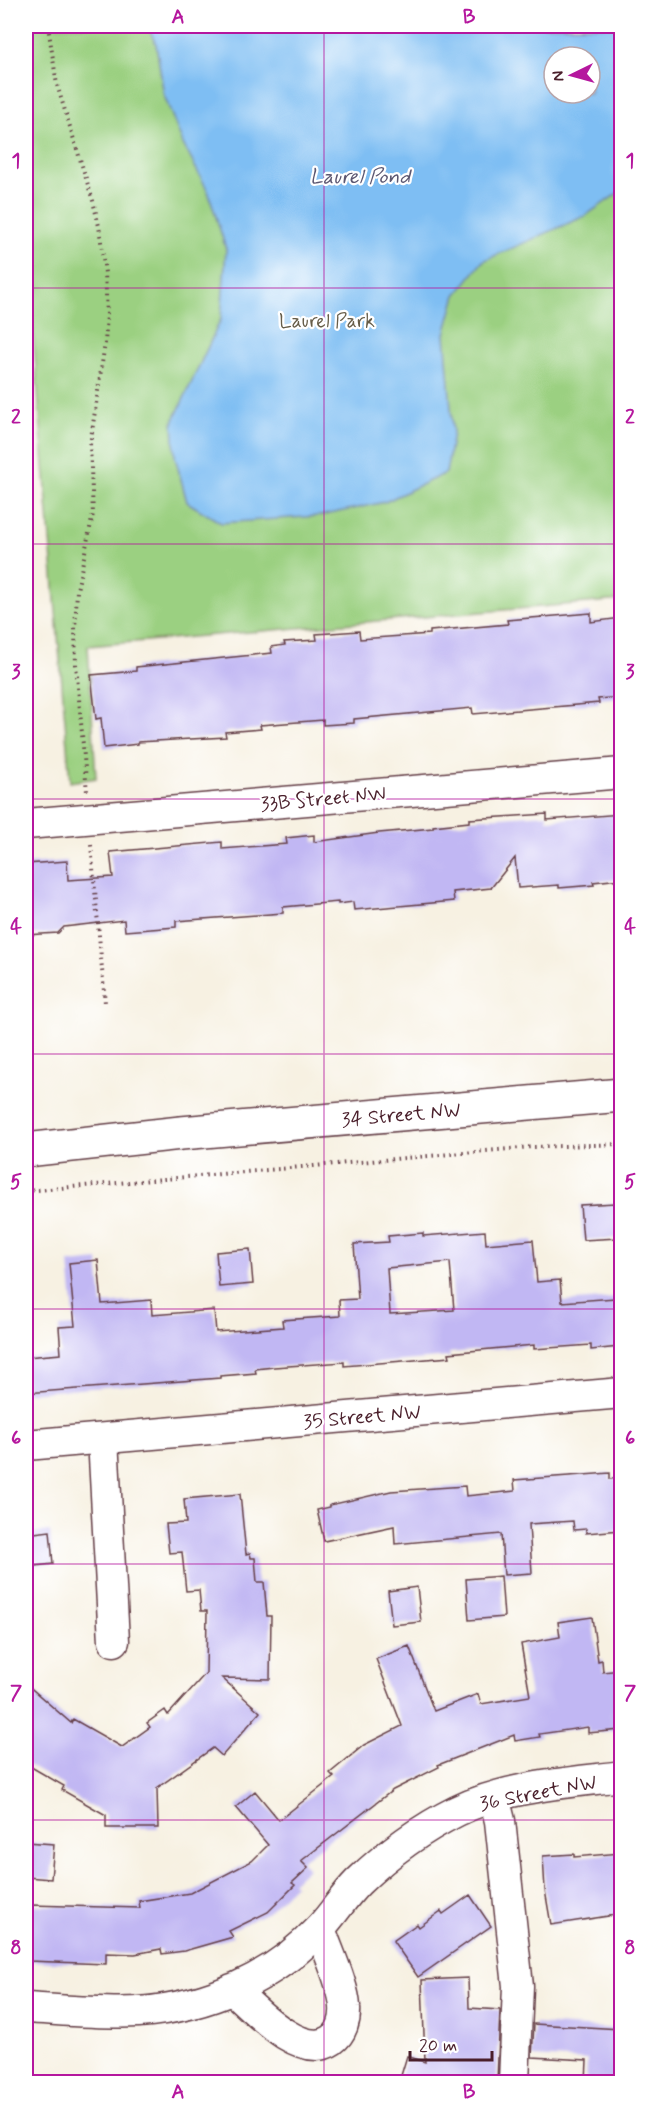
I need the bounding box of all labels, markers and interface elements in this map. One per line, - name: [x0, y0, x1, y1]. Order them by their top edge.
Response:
- text: A: [171, 4, 185, 31]
- text: B: [463, 4, 476, 31]
- north arrow: [542, 45, 602, 105]
- text: N: [548, 70, 569, 82]
- text: 1: [12, 148, 20, 175]
- text: 1: [626, 148, 634, 175]
- water label: Laurel Pond: [310, 163, 412, 191]
- park label: Laurel Park: [279, 308, 375, 335]
- text: 2: [11, 404, 21, 431]
- text: 2: [625, 404, 635, 431]
- text: 3: [11, 659, 21, 686]
- text: 3: [625, 659, 635, 686]
- street label: 33B Street NW: [259, 781, 387, 818]
- text: 4: [10, 914, 22, 941]
- text: 4: [624, 914, 636, 941]
- street label: 34 Street NW: [340, 1097, 462, 1134]
- text: 5: [10, 1169, 22, 1196]
- text: 5: [624, 1169, 636, 1196]
- street label: 35 Street NW: [302, 1399, 422, 1436]
- text: 6: [11, 1425, 21, 1452]
- text: 6: [625, 1425, 635, 1452]
- text: 7: [10, 1680, 22, 1707]
- text: 7: [624, 1680, 636, 1707]
- street label: 36 Street NW: [477, 1769, 599, 1818]
- text: 8: [10, 1935, 22, 1962]
- text: 8: [624, 1935, 636, 1962]
- scale bar: [410, 2024, 492, 2062]
- text: 20 m: [419, 2034, 457, 2058]
- text: A: [171, 2079, 185, 2106]
- text: B: [463, 2079, 476, 2106]

